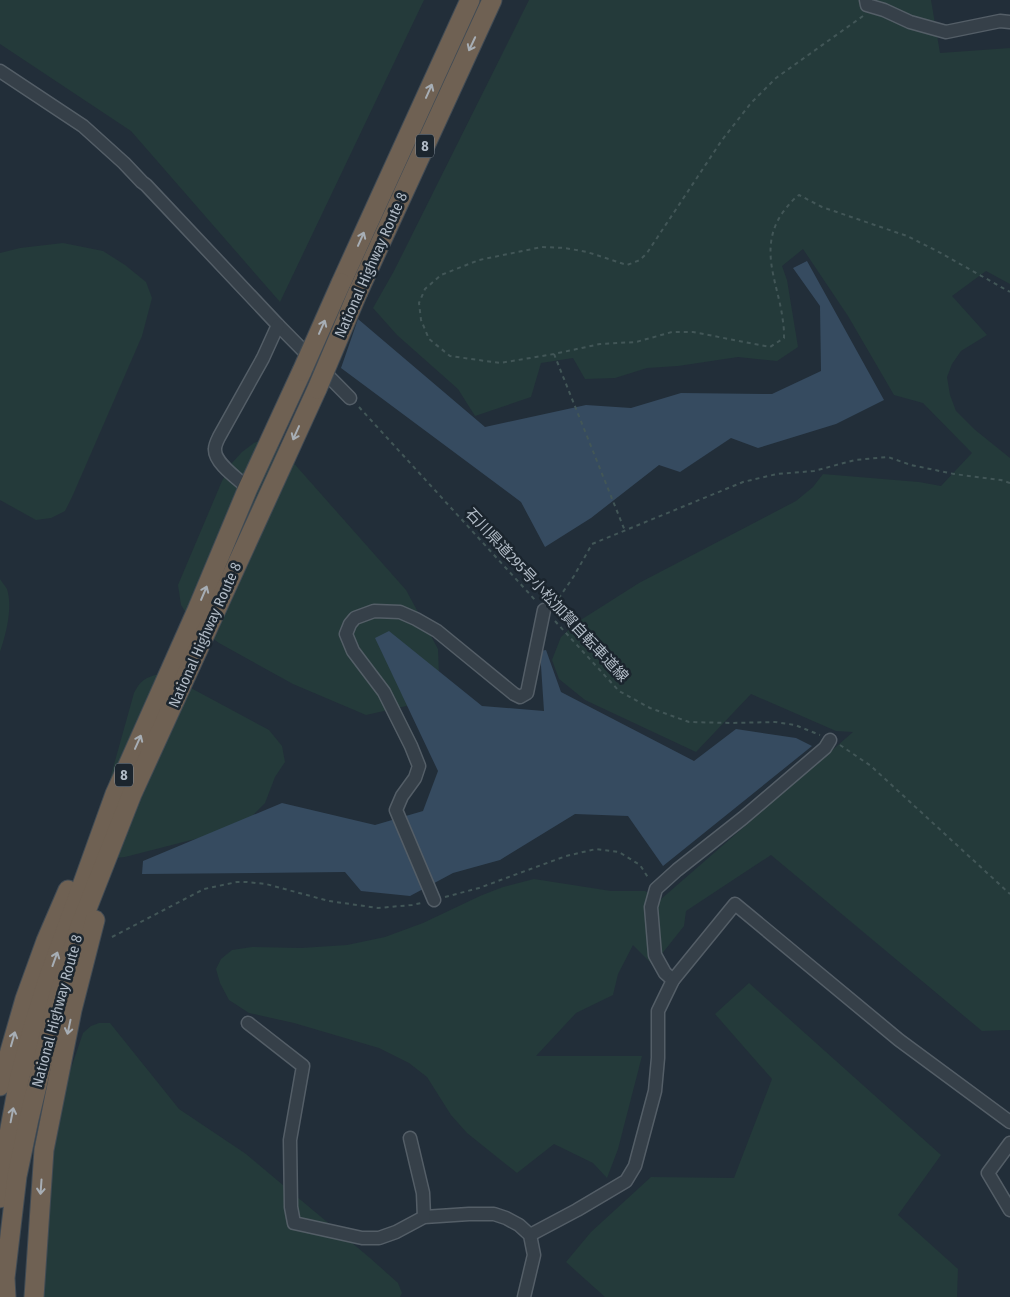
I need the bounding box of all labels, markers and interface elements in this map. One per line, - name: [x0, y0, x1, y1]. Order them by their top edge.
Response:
- one-way arrow: [466, 36, 476, 51]
- one-way arrow: [424, 84, 434, 99]
- road number: 8: [416, 134, 434, 158]
- street label: National Highway Route 8: [331, 190, 411, 340]
- one-way arrow: [357, 232, 367, 247]
- one-way arrow: [317, 320, 327, 335]
- one-way arrow: [291, 425, 301, 440]
- street label: 石川県道295号小松加賀自転車道線: [462, 505, 632, 685]
- street label: National Highway Route 8: [165, 560, 245, 710]
- one-way arrow: [200, 586, 209, 601]
- one-way arrow: [134, 735, 144, 750]
- road number: 8: [115, 764, 133, 786]
- street label: National Highway Route 8: [28, 933, 86, 1089]
- one-way arrow: [51, 952, 60, 967]
- one-way arrow: [64, 1019, 73, 1035]
- one-way arrow: [9, 1032, 18, 1048]
- one-way arrow: [8, 1108, 17, 1124]
- one-way arrow: [37, 1179, 46, 1195]

